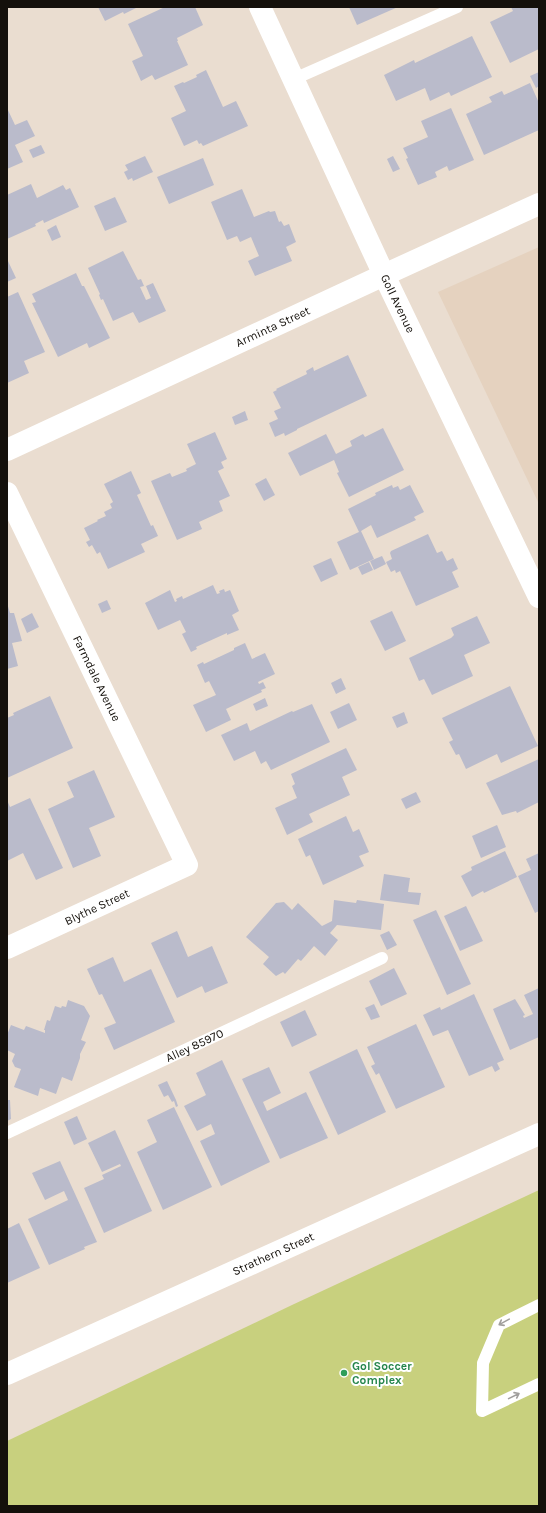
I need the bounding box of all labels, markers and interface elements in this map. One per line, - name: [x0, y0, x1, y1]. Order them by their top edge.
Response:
- street label: Goll Avenue: [378, 272, 418, 335]
- street label: Arminta Street: [233, 303, 313, 350]
- street label: Farmdale Avenue: [70, 633, 123, 724]
- street label: Blythe Street: [62, 886, 132, 928]
- street label: Alley 85970: [163, 1026, 226, 1065]
- street label: Strathern Street: [230, 1229, 317, 1278]
- one-way arrow: [498, 1319, 510, 1327]
- place label: Gol Soccer Complex: [352, 1359, 412, 1387]
- marker: Gol Soccer Complex: [339, 1368, 349, 1378]
- one-way arrow: [507, 1392, 519, 1399]

